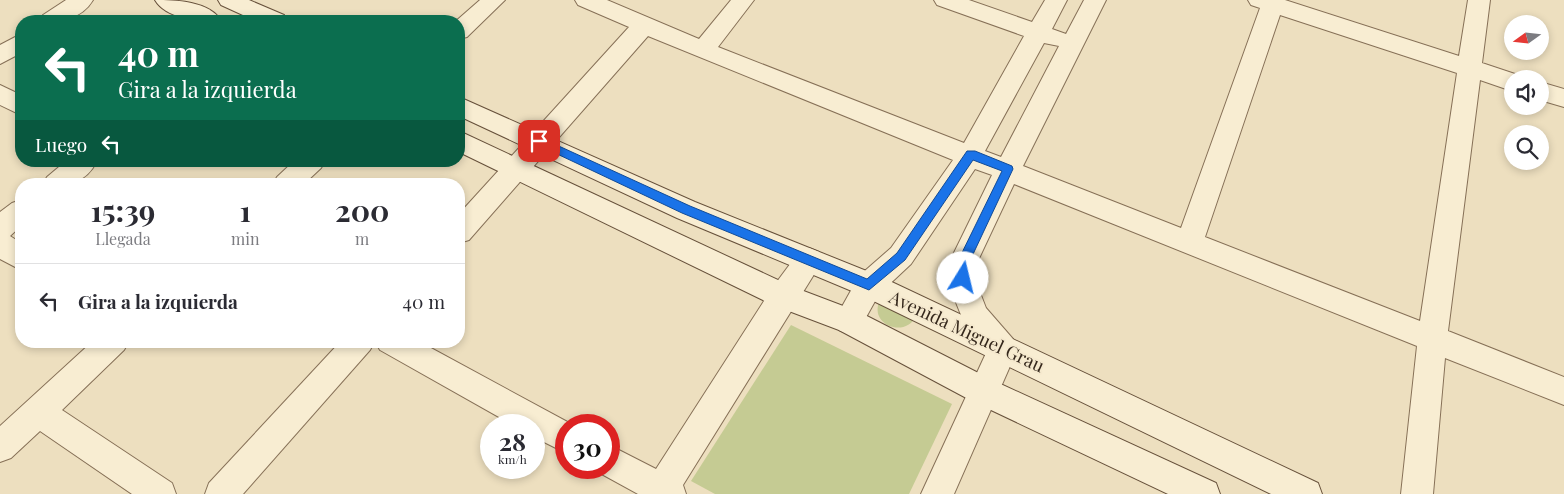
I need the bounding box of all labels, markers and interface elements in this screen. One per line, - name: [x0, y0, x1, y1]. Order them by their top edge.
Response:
- north arrow: [1504, 15, 1549, 60]
- map controls: [1504, 15, 1549, 170]
- text: 40 m: [118, 29, 199, 76]
- icon: left: [35, 35, 100, 100]
- button: sound: [1504, 70, 1549, 115]
- text: Gira a la izquierda: [118, 74, 297, 104]
- pin: [518, 120, 560, 162]
- button: search: [1504, 125, 1549, 170]
- icon: arrive: [525, 127, 553, 155]
- icon: left: [97, 130, 125, 158]
- text: Luego: [35, 131, 87, 157]
- text: 15:39: [91, 190, 155, 230]
- text: 1: [239, 190, 251, 230]
- text: 200: [335, 190, 389, 230]
- text: Llegada: [95, 228, 151, 249]
- text: min: [231, 228, 259, 249]
- text: m: [355, 228, 369, 249]
- position arrow: [936, 251, 988, 303]
- street label: Avenida Miguel Grau: [885, 284, 1049, 378]
- icon: left: [35, 287, 63, 315]
- text: Gira a la izquierda: [78, 288, 238, 314]
- text: 40 m: [403, 288, 445, 314]
- speed limit sign: 30: [555, 414, 620, 479]
- text: 28: [499, 424, 526, 457]
- text: km/h: [498, 451, 527, 467]

